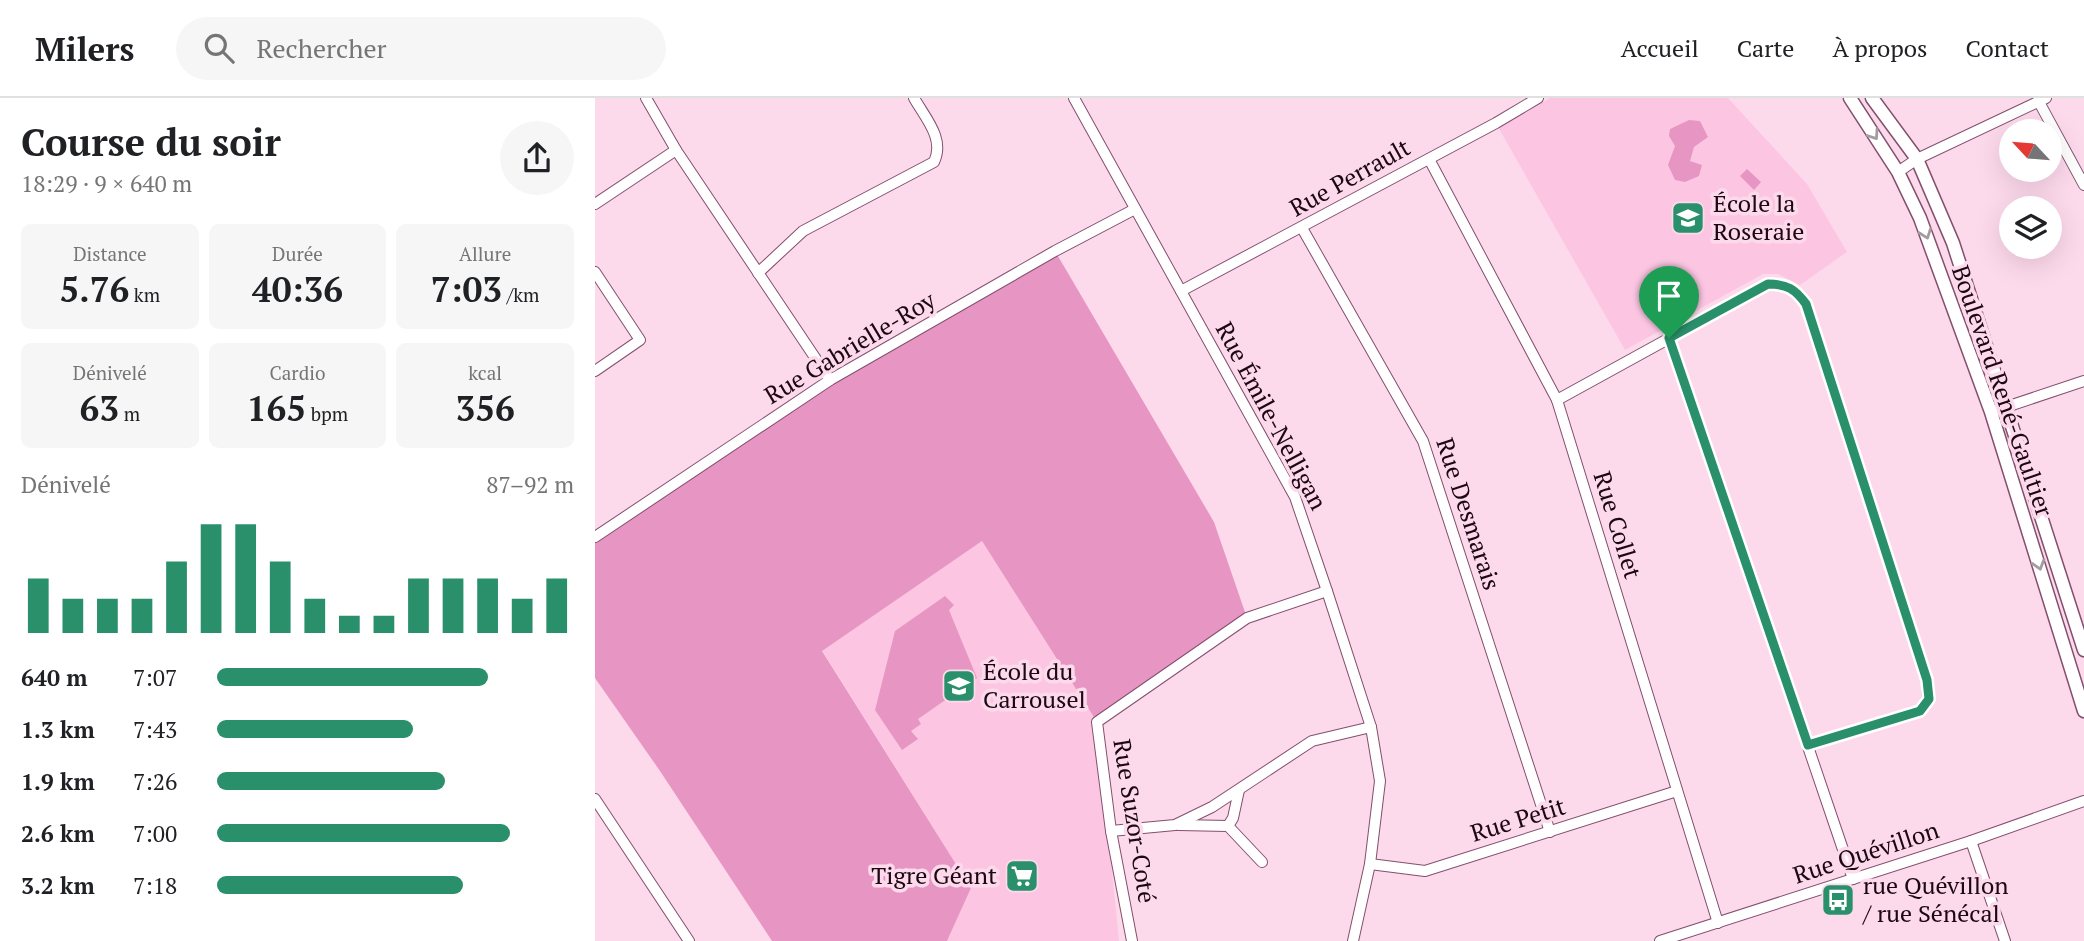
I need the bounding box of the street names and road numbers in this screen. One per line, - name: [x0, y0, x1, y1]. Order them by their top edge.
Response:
- street label: Rue Perrault: [1284, 131, 1416, 223]
- street label: Boulevard René-Gaultier: [1945, 261, 2061, 521]
- street label: Rue Gabrielle-Roy: [758, 283, 941, 411]
- street label: Rue Émile-Nelligan: [1209, 316, 1335, 515]
- street label: Rue Desmarais: [1429, 434, 1509, 594]
- street label: Rue Collet: [1586, 467, 1649, 582]
- street label: Rue Suzor-Coté: [1106, 737, 1164, 905]
- street label: Rue Petit: [1466, 789, 1569, 849]
- street label: Rue Quévillon: [1789, 813, 1943, 891]

